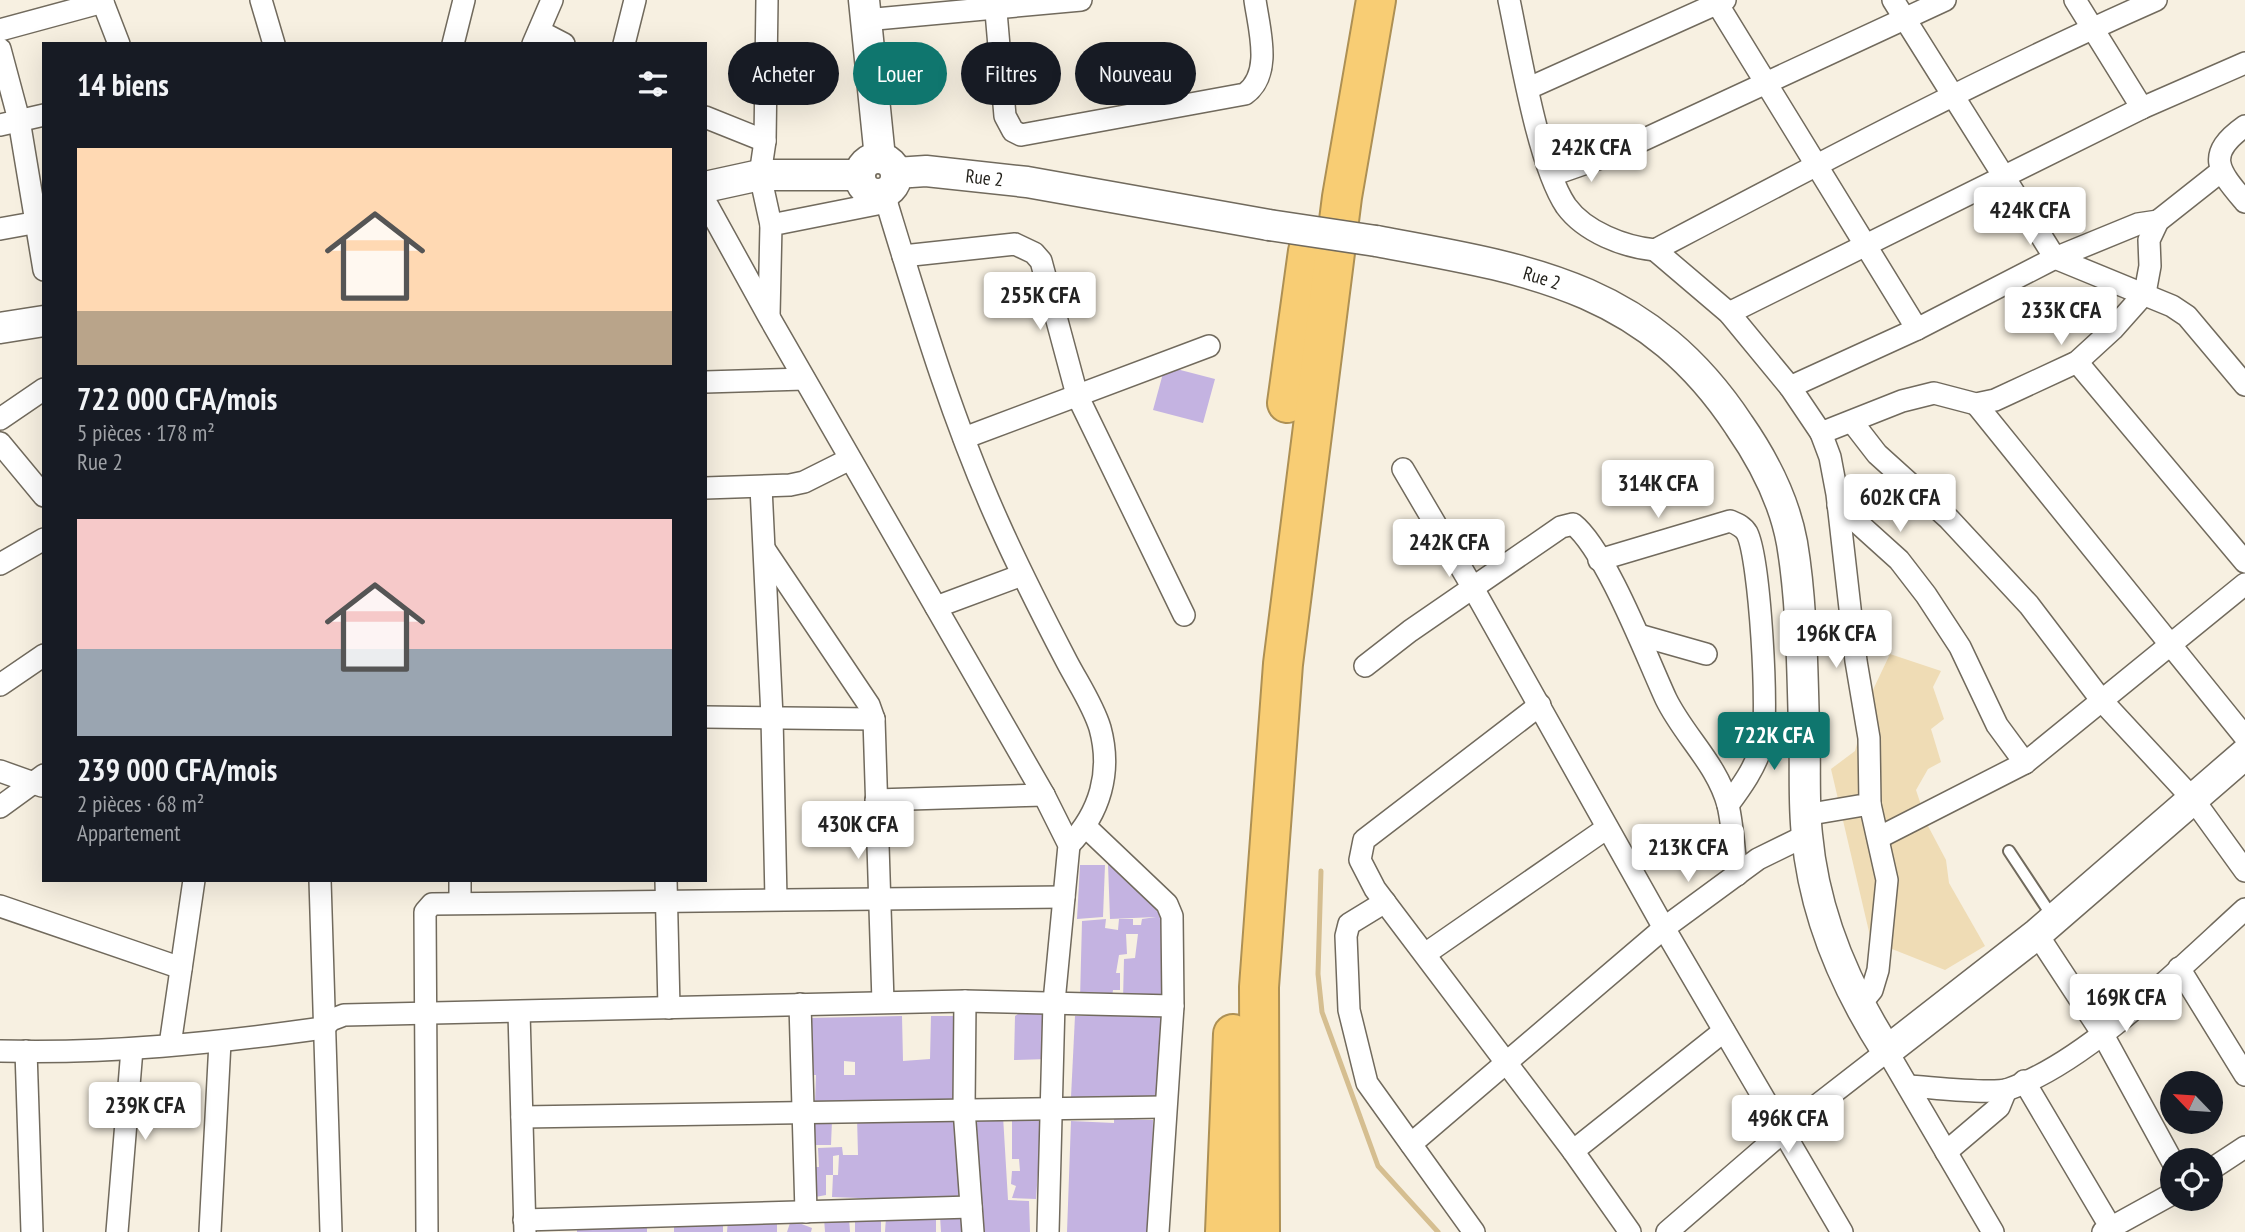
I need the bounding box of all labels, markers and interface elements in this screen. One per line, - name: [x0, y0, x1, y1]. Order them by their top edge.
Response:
- chip: Acheter: [728, 42, 839, 105]
- chip: Louer: [853, 42, 947, 105]
- chip: Filtres: [961, 42, 1061, 105]
- chip: Nouveau: [1075, 42, 1196, 105]
- text: 14 biens: [77, 65, 169, 104]
- icon: filters: [634, 65, 672, 103]
- pin: 242K CFA: [1519, 124, 1663, 184]
- text: 242K CFA: [1551, 132, 1631, 161]
- street label: Rue 2: [964, 163, 1005, 191]
- pin: 424K CFA: [1958, 188, 2102, 247]
- icon: home: [312, 193, 438, 319]
- text: 424K CFA: [1990, 195, 2070, 224]
- street label: Rue 2: [1521, 260, 1564, 295]
- pin: 255K CFA: [968, 272, 1112, 332]
- text: 255K CFA: [1000, 280, 1080, 309]
- pin: 233K CFA: [1989, 288, 2133, 347]
- text: 233K CFA: [2021, 295, 2101, 324]
- text: 722 000 CFA/mois: [77, 379, 277, 418]
- text: 5 pièces · 178 m²: [77, 418, 215, 447]
- text: Rue 2: [77, 447, 123, 476]
- pin: 314K CFA: [1586, 461, 1730, 520]
- text: 314K CFA: [1618, 468, 1698, 497]
- pin: 602K CFA: [1828, 475, 1972, 534]
- text: 602K CFA: [1860, 482, 1940, 511]
- pin: 242K CFA: [1377, 520, 1521, 579]
- text: 242K CFA: [1409, 527, 1489, 556]
- icon: home: [312, 564, 438, 690]
- pin: 196K CFA: [1764, 610, 1908, 670]
- text: 196K CFA: [1796, 618, 1876, 647]
- pin: 722K CFA: [1702, 712, 1846, 772]
- text: 722K CFA: [1734, 720, 1814, 749]
- text: 239 000 CFA/mois: [77, 750, 277, 789]
- text: 2 pièces · 68 m²: [77, 789, 204, 818]
- pin: 430K CFA: [786, 802, 930, 861]
- text: 430K CFA: [818, 809, 898, 838]
- text: Appartement: [77, 818, 180, 847]
- pin: 213K CFA: [1616, 824, 1760, 884]
- text: 213K CFA: [1648, 832, 1728, 861]
- pin: 169K CFA: [2054, 974, 2198, 1034]
- text: 169K CFA: [2086, 982, 2166, 1011]
- north arrow: [2160, 1071, 2222, 1134]
- map controls: [2160, 1071, 2223, 1211]
- pin: 239K CFA: [73, 1082, 217, 1142]
- text: 239K CFA: [105, 1090, 185, 1119]
- pin: 496K CFA: [1716, 1096, 1860, 1155]
- text: 496K CFA: [1748, 1103, 1828, 1132]
- button: locate: [2160, 1148, 2223, 1211]

